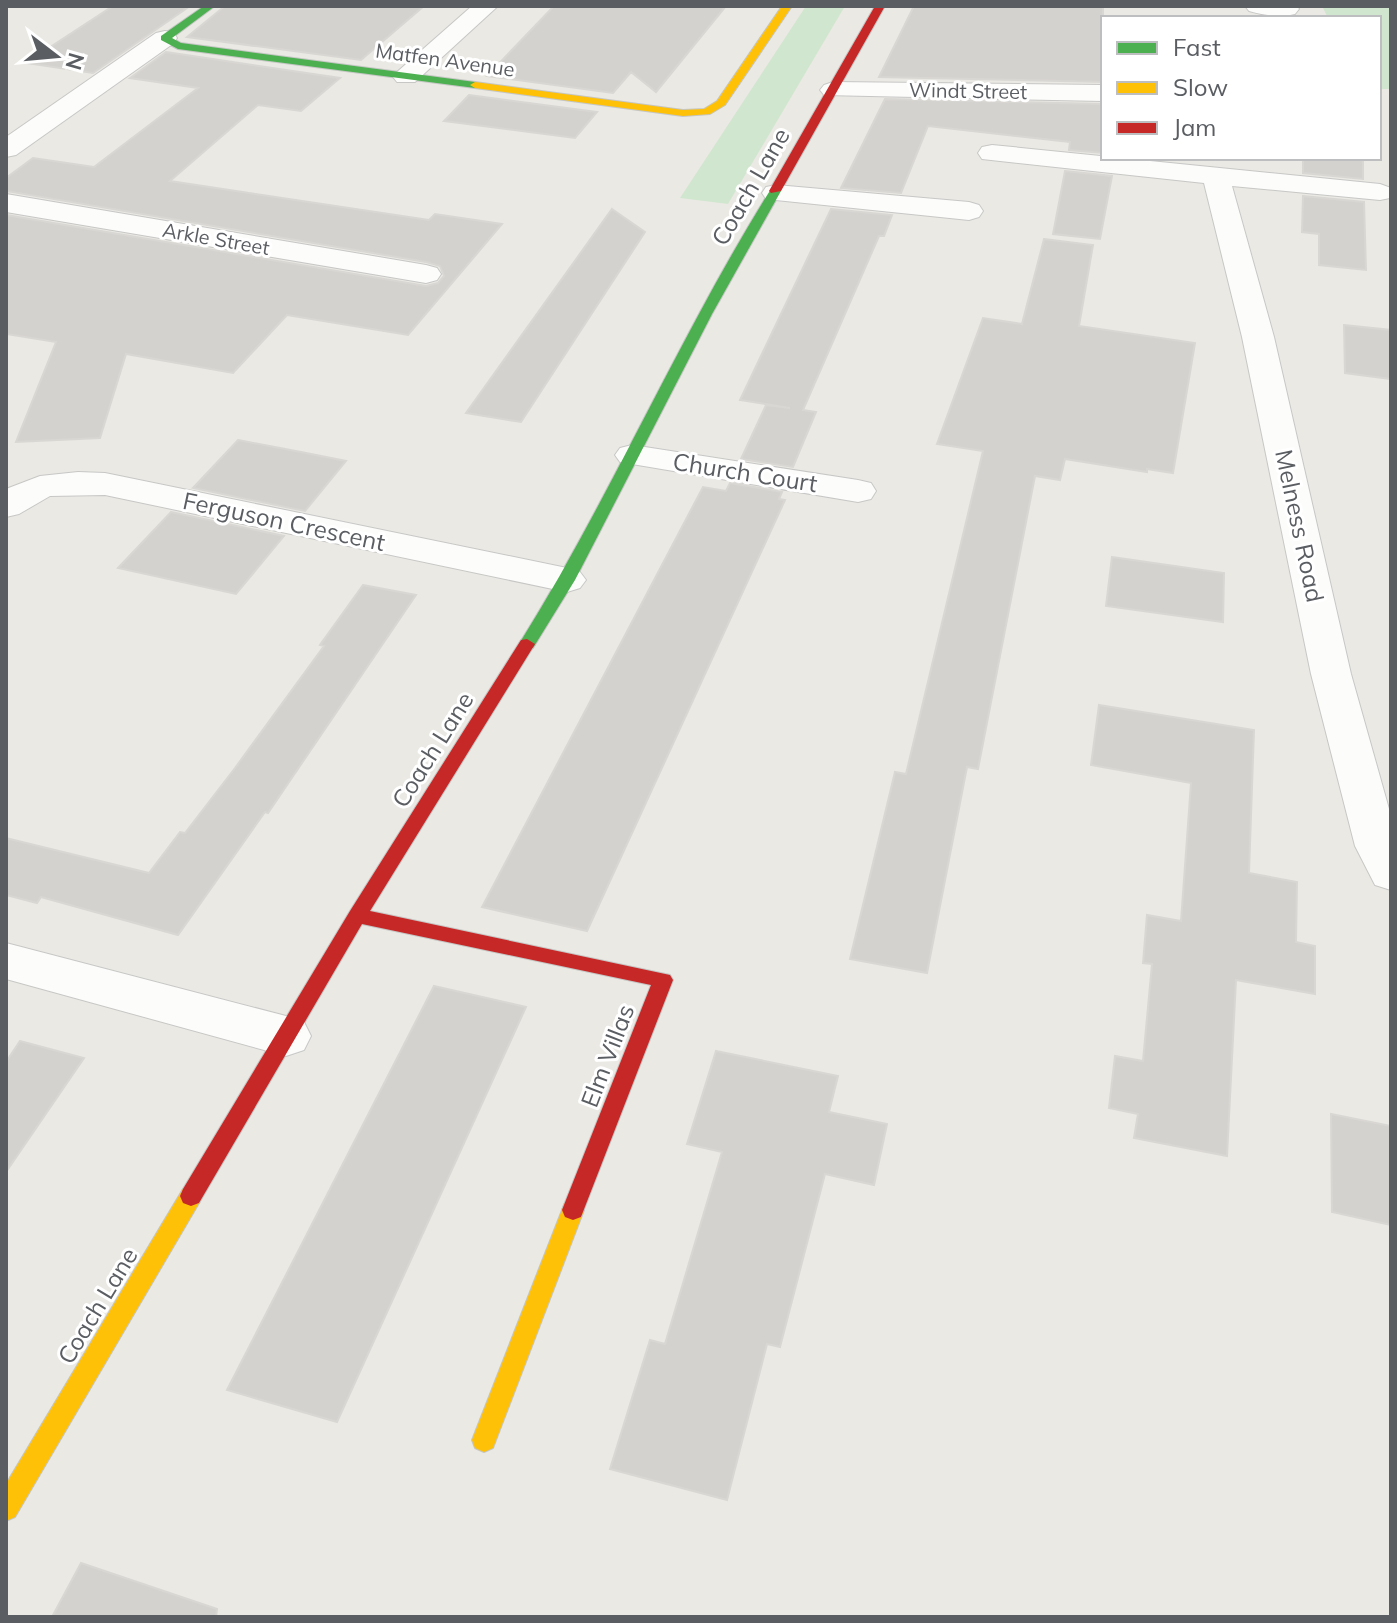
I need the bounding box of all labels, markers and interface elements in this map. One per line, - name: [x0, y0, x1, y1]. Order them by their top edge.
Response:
- north arrow: [16, 16, 96, 96]
- legend: [1101, 16, 1381, 160]
- text: Fast: [1173, 32, 1221, 62]
- street label: Matfen Avenue: [374, 37, 516, 82]
- text: N: [59, 50, 91, 73]
- text: Slow: [1173, 72, 1228, 102]
- street label: Windt Street: [909, 77, 1027, 104]
- text: Jam: [1173, 112, 1216, 142]
- street label: Coach Lane: [705, 122, 796, 251]
- street label: Arkle Street: [161, 217, 272, 260]
- street label: Church Court: [671, 446, 820, 498]
- street label: Melness Road: [1269, 447, 1331, 605]
- street label: Ferguson Crescent: [180, 485, 388, 557]
- street label: Coach Lane: [385, 686, 479, 813]
- street label: Elm Villas: [574, 1000, 640, 1111]
- street label: Coach Lane: [51, 1242, 144, 1369]

